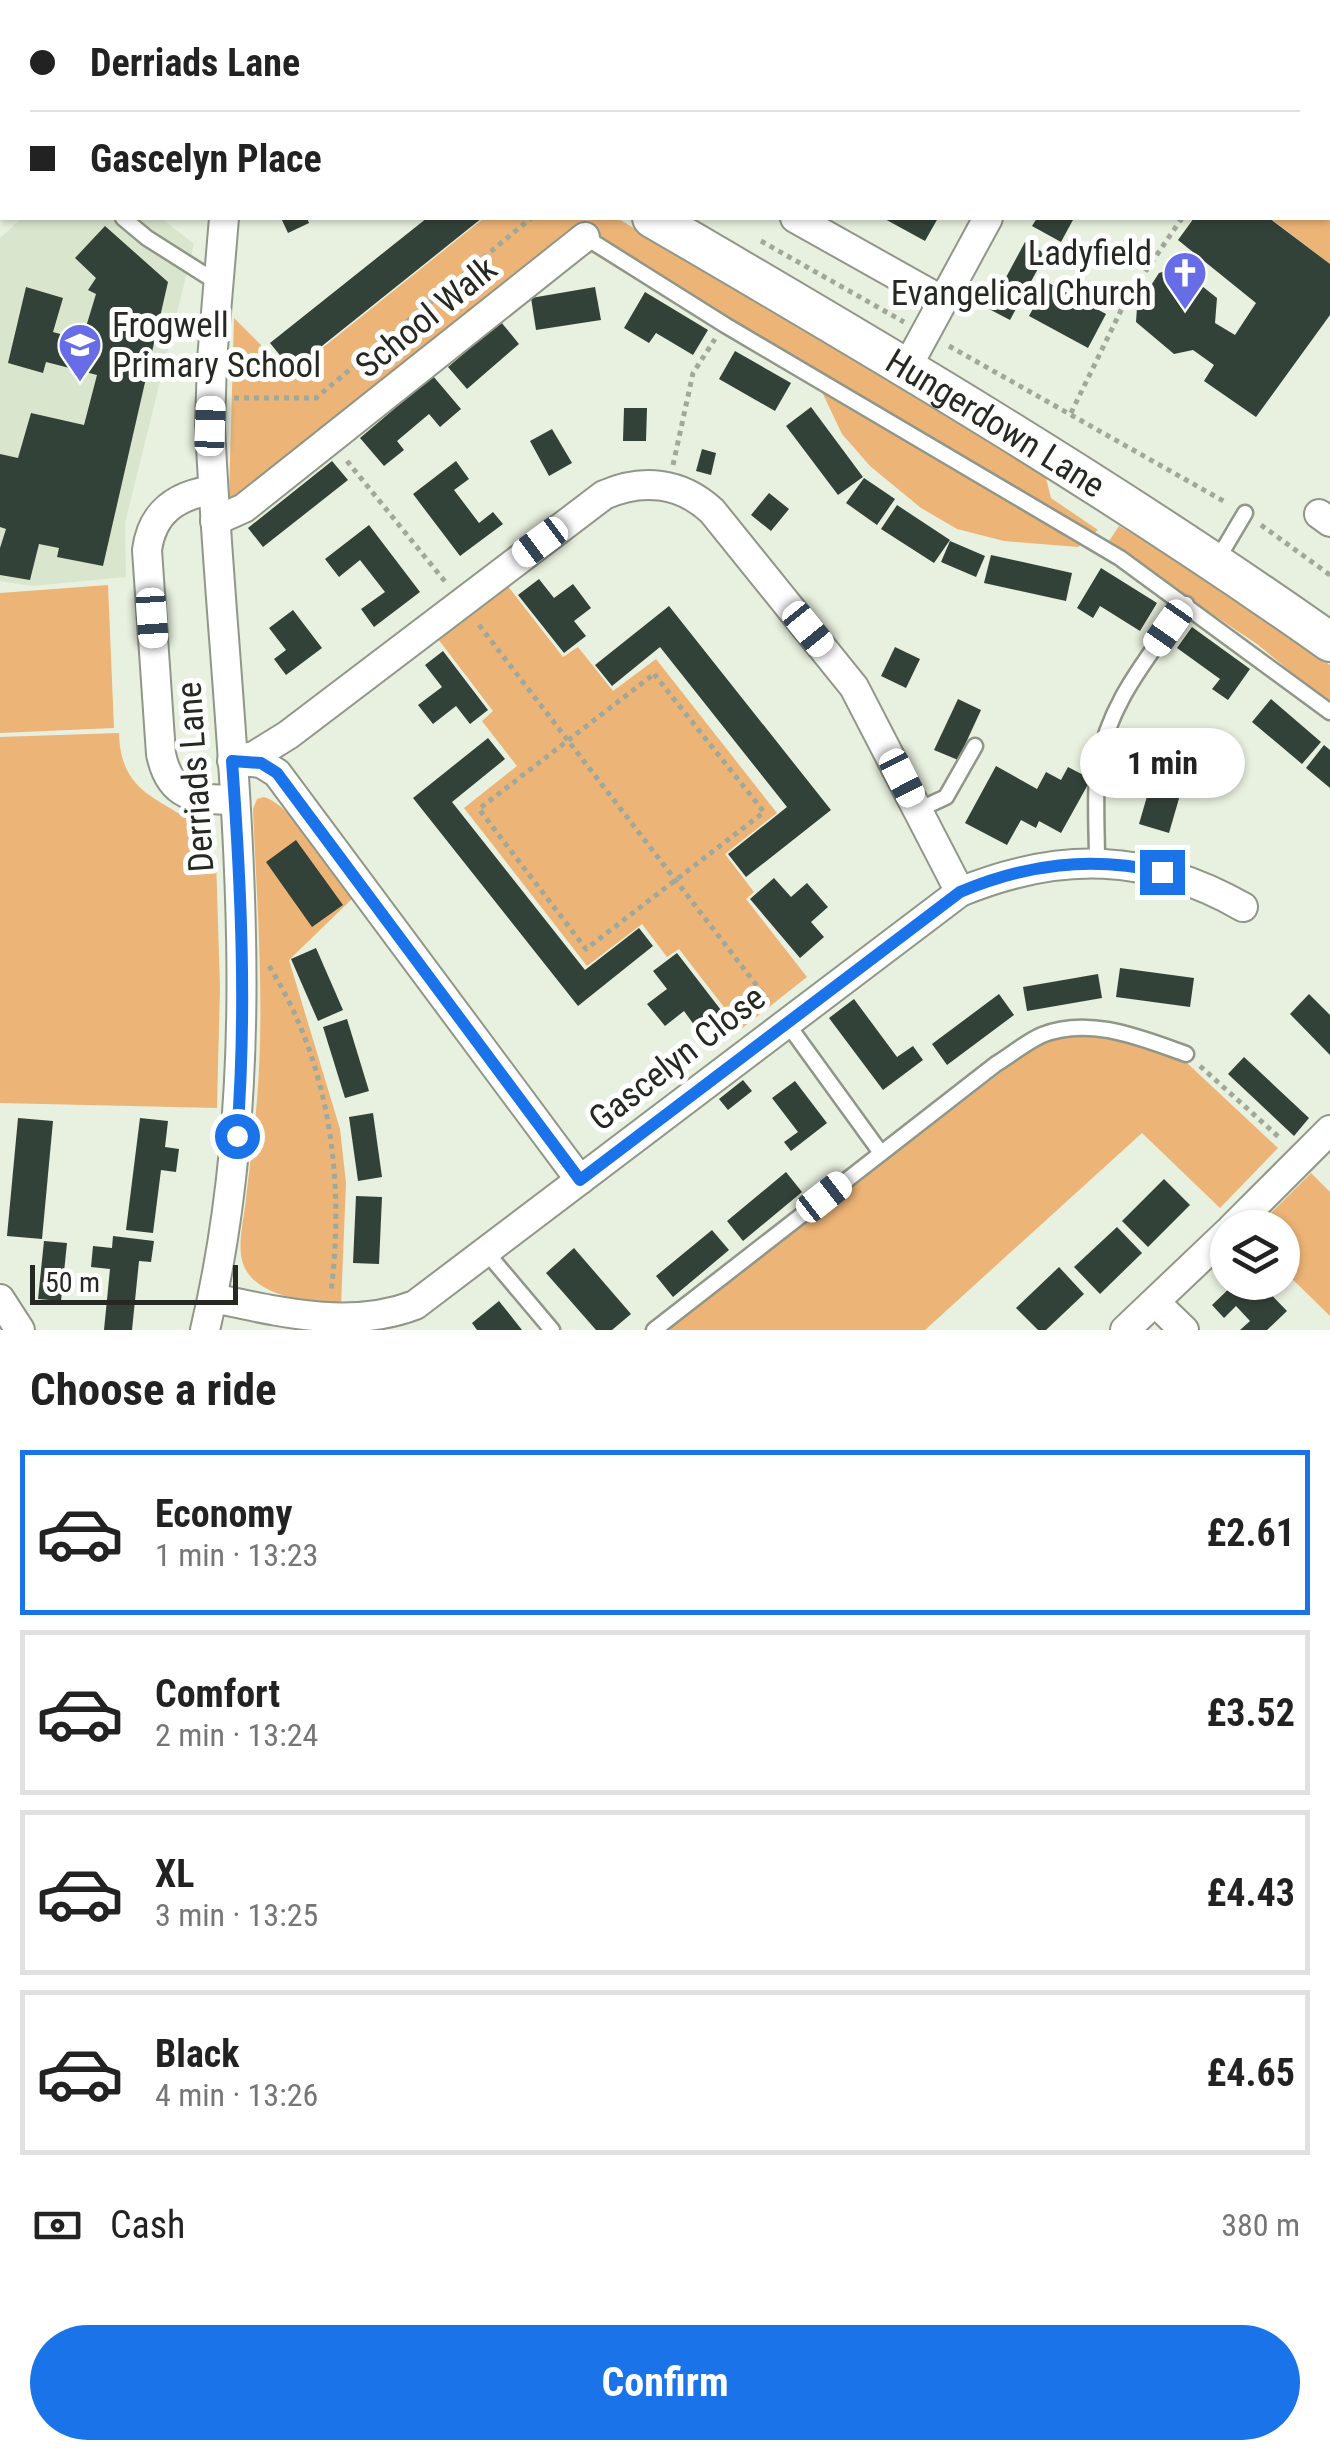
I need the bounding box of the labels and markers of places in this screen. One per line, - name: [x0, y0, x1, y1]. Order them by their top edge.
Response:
- place label: Ladyfield Evangelical Church: [891, 233, 1152, 314]
- church icon: Ladyfield Evangelical Church: [1162, 250, 1208, 311]
- place label: Frogwell Primary School: [112, 305, 321, 386]
- school or university icon: Frogwell Primary School: [57, 322, 103, 383]

